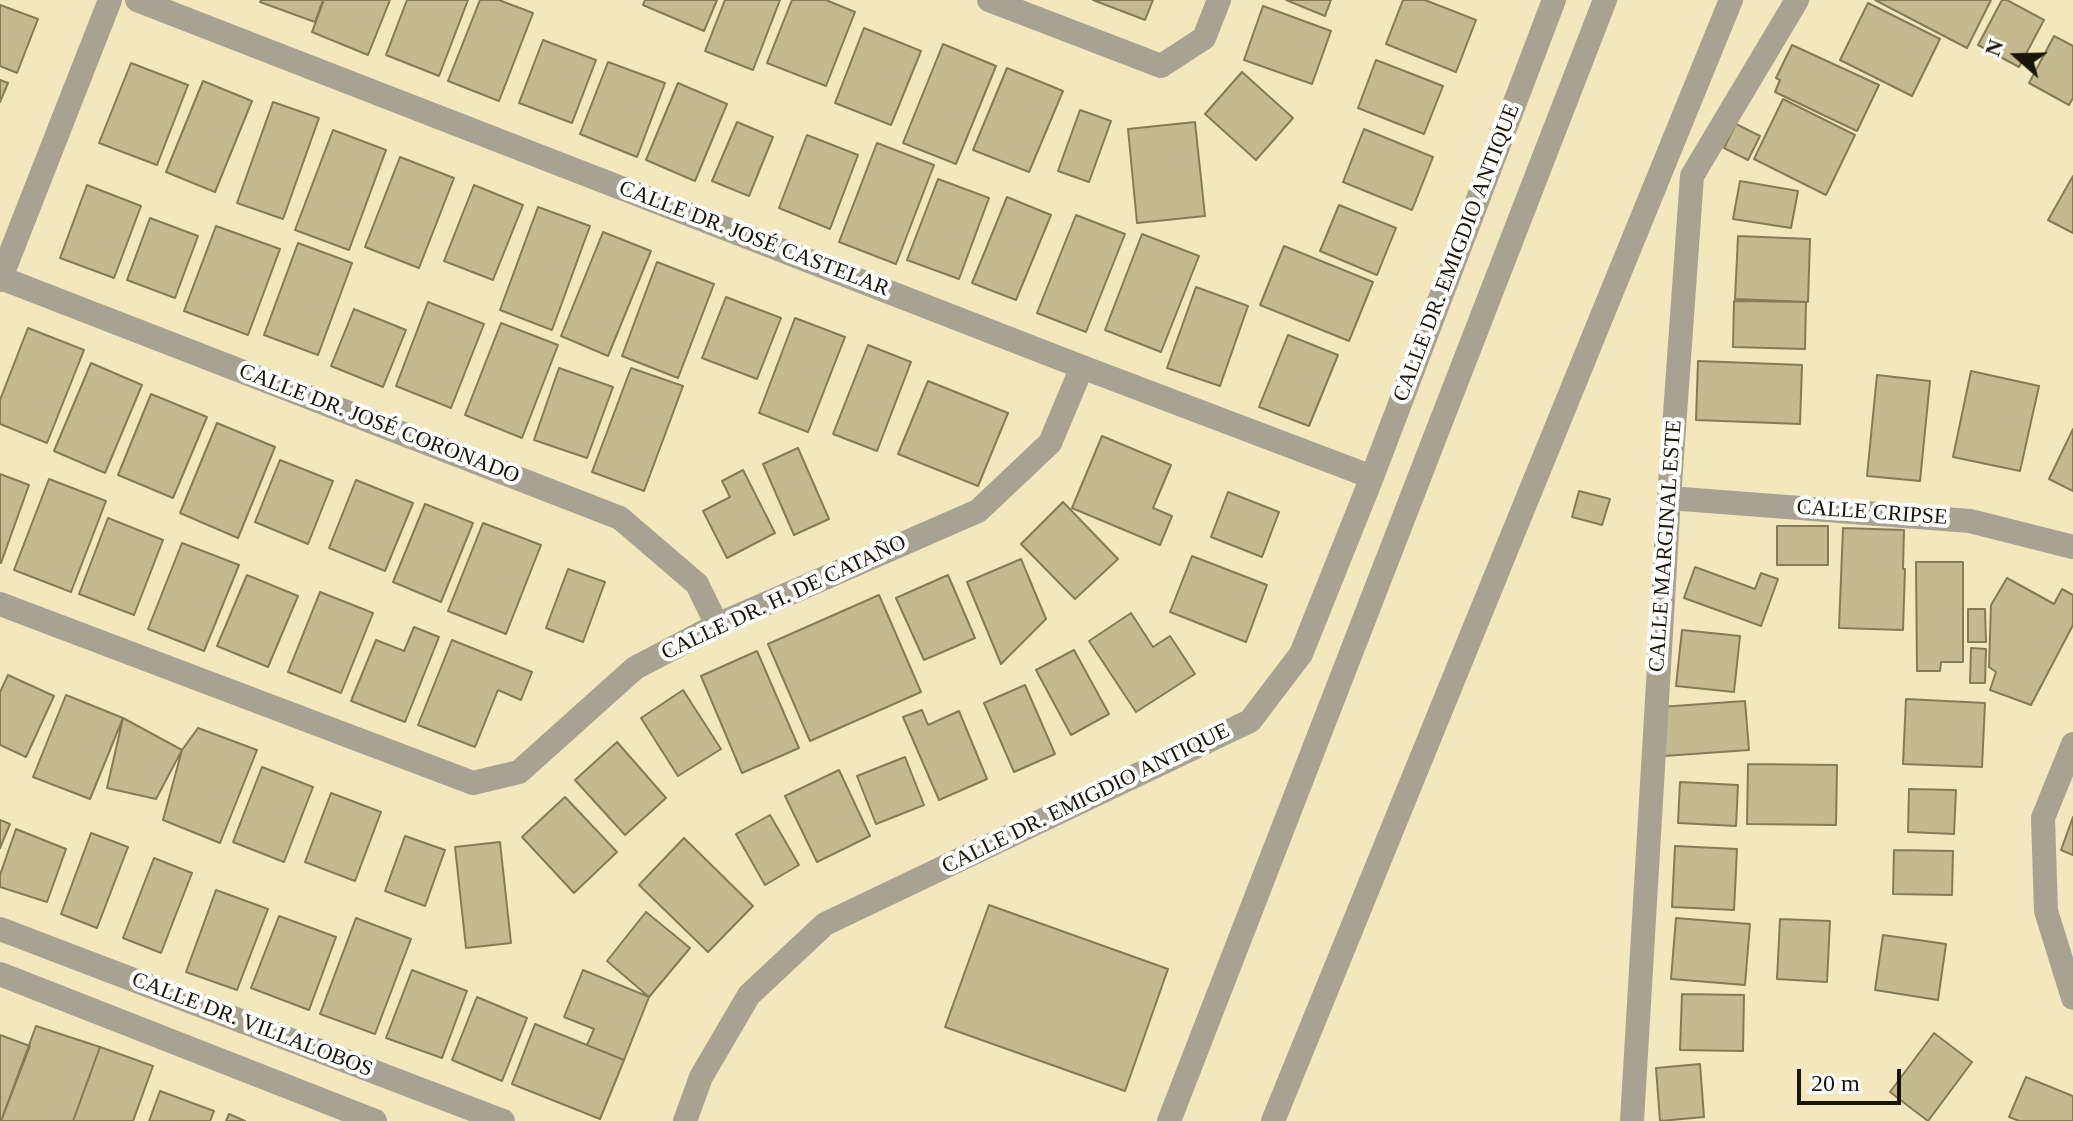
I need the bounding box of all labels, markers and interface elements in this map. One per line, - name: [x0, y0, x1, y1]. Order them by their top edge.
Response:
- north arrow: [1977, 16, 2057, 96]
- text: N: [1980, 36, 2008, 59]
- street label: CALLE DR. EMIGDIO ANTIQUE: [1388, 101, 1526, 405]
- street label: CALLE DR. JOSÉ CASTELAR: [615, 175, 893, 303]
- street label: CALLE DR. JOSÉ CORONADO: [235, 358, 523, 490]
- street label: CALLE MARGINAL ESTE: [1644, 419, 1688, 673]
- street label: CALLE CRIPSE: [1796, 495, 1948, 531]
- street label: CALLE DR. H. DE CATAÑO: [657, 530, 911, 666]
- street label: CALLE DR. EMIGDIO ANTIQUE: [938, 718, 1234, 880]
- street label: CALLE DR. VILLALOBOS: [128, 967, 376, 1083]
- scale bar: [1801, 1053, 1905, 1103]
- text: 20 m: [1811, 1070, 1860, 1096]

